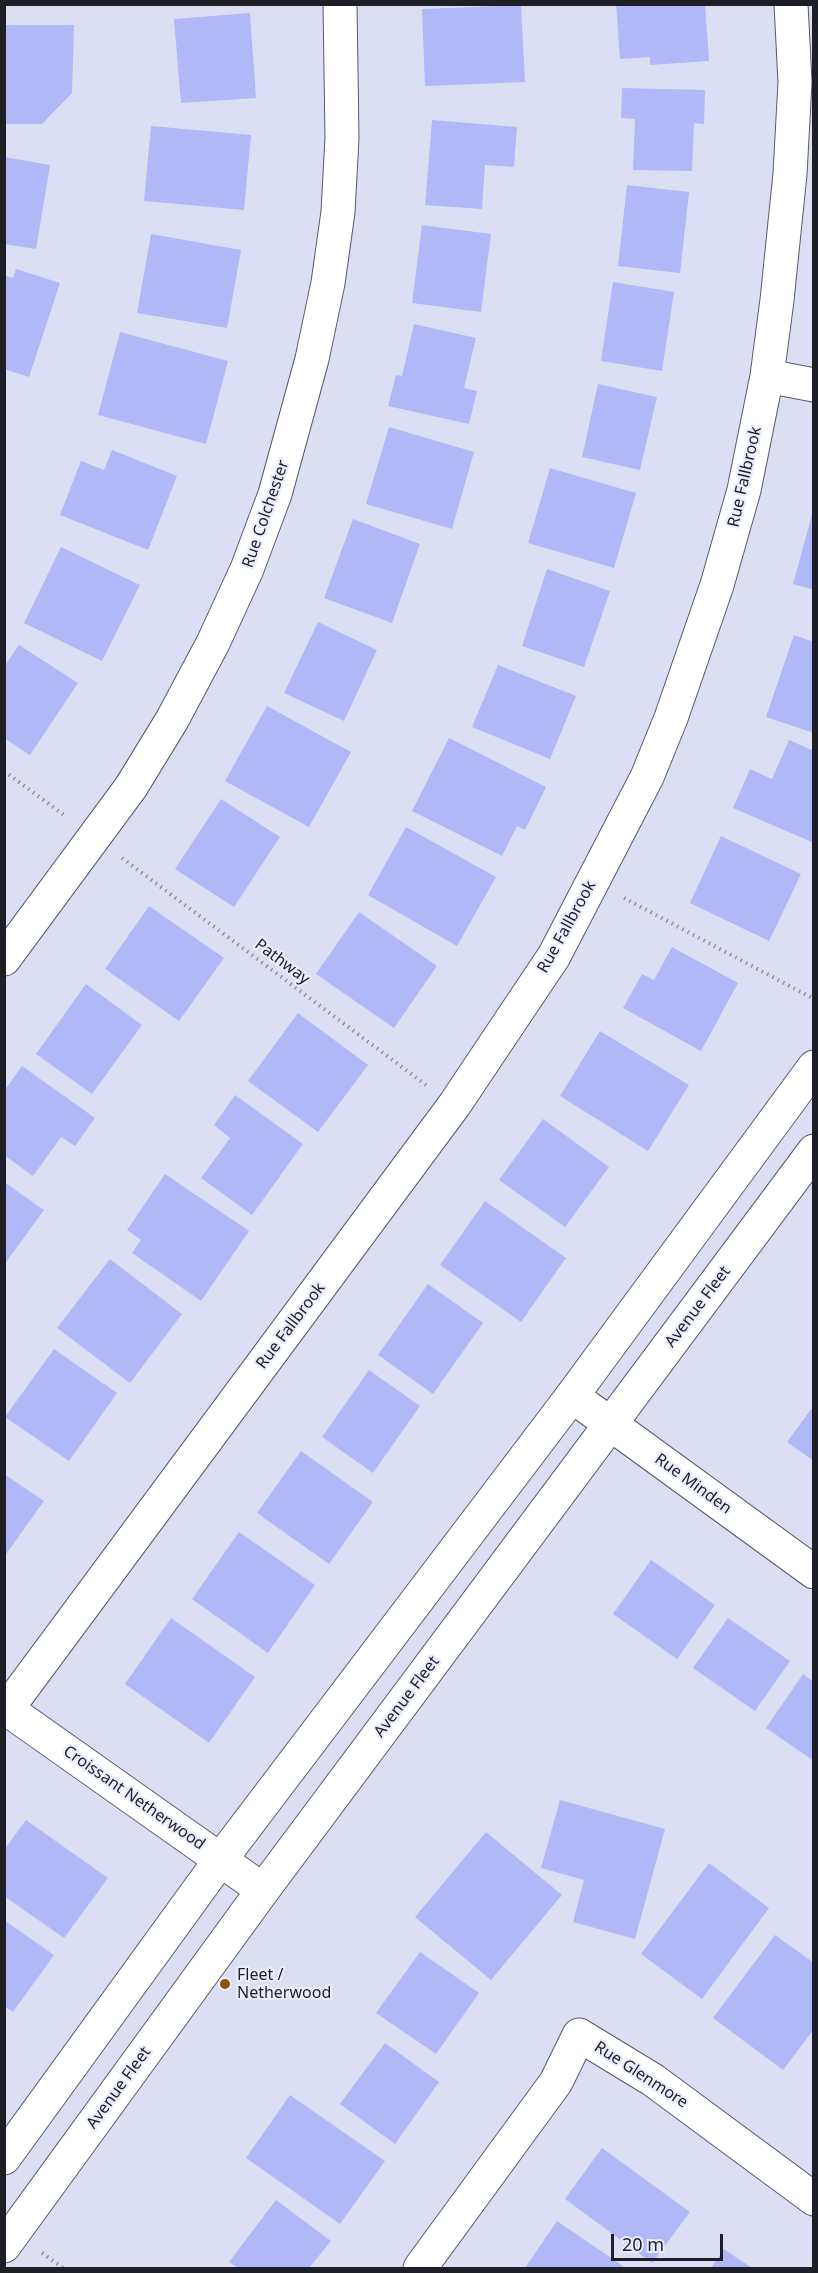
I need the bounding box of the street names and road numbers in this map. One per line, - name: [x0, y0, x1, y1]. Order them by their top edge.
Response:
- street label: Rue Fallbrook: [724, 425, 766, 529]
- street label: Rue Colchester: [239, 458, 293, 570]
- street label: Rue Fallbrook: [534, 877, 600, 977]
- street label: Pathway: [251, 935, 313, 989]
- street label: Avenue Fleet: [661, 1263, 735, 1351]
- street label: Rue Fallbrook: [252, 1279, 330, 1373]
- street label: Rue Minden: [651, 1450, 735, 1518]
- street label: Avenue Fleet: [370, 1653, 444, 1741]
- street label: Croissant Netherwood: [59, 1742, 209, 1854]
- street label: Rue Glenmore: [591, 2038, 691, 2112]
- street label: Avenue Fleet: [83, 2043, 155, 2133]

